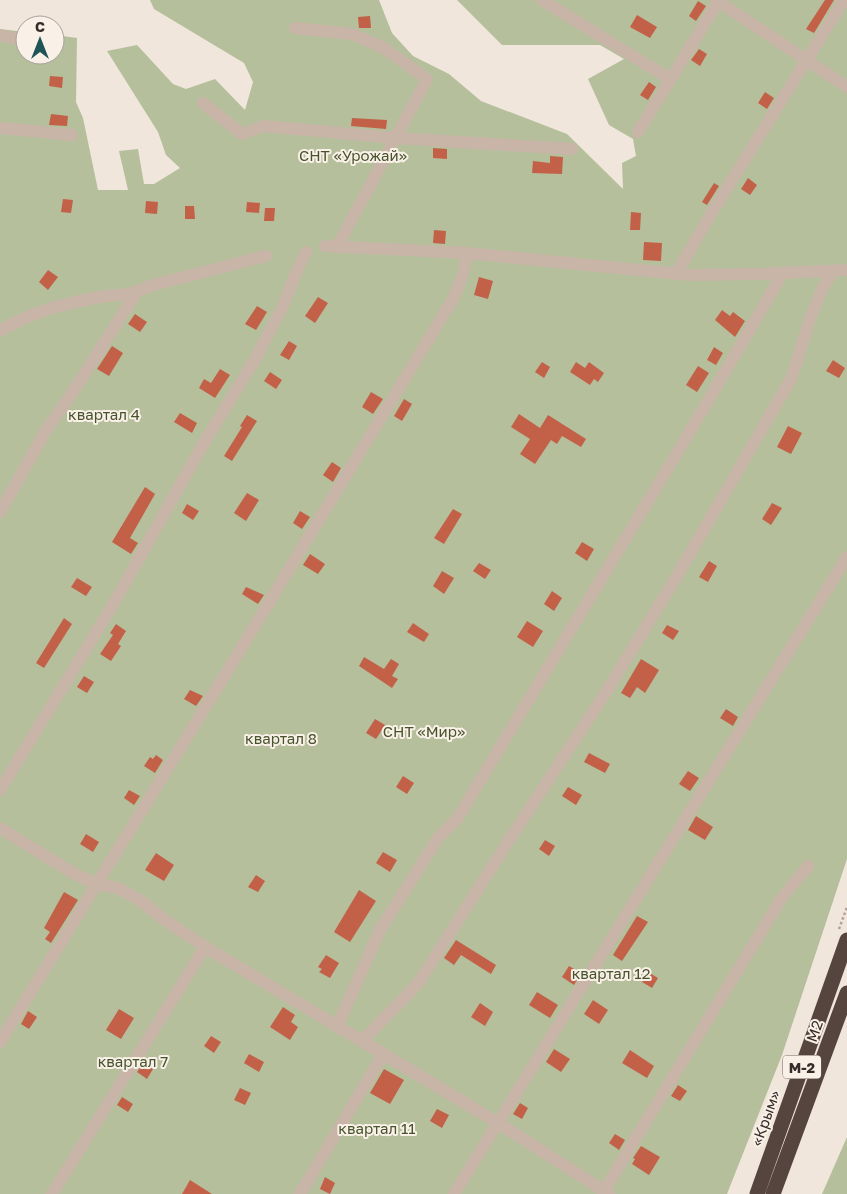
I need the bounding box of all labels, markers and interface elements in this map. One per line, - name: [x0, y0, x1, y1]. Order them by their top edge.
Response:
- north arrow: [15, 15, 65, 65]
- text: С: [35, 18, 45, 35]
- park label: СНТ «Урожай»: [299, 146, 407, 164]
- park label: квартал 4: [68, 405, 140, 423]
- park label: СНТ «Мир»: [383, 722, 465, 740]
- park label: квартал 8: [245, 729, 317, 747]
- park label: квартал 12: [572, 964, 650, 982]
- street label: М2: [802, 1018, 826, 1044]
- park label: квартал 7: [98, 1052, 168, 1070]
- road number: М-2: [783, 1056, 821, 1078]
- street label: «Крым»: [747, 1088, 783, 1148]
- park label: квартал 11: [338, 1119, 416, 1137]

